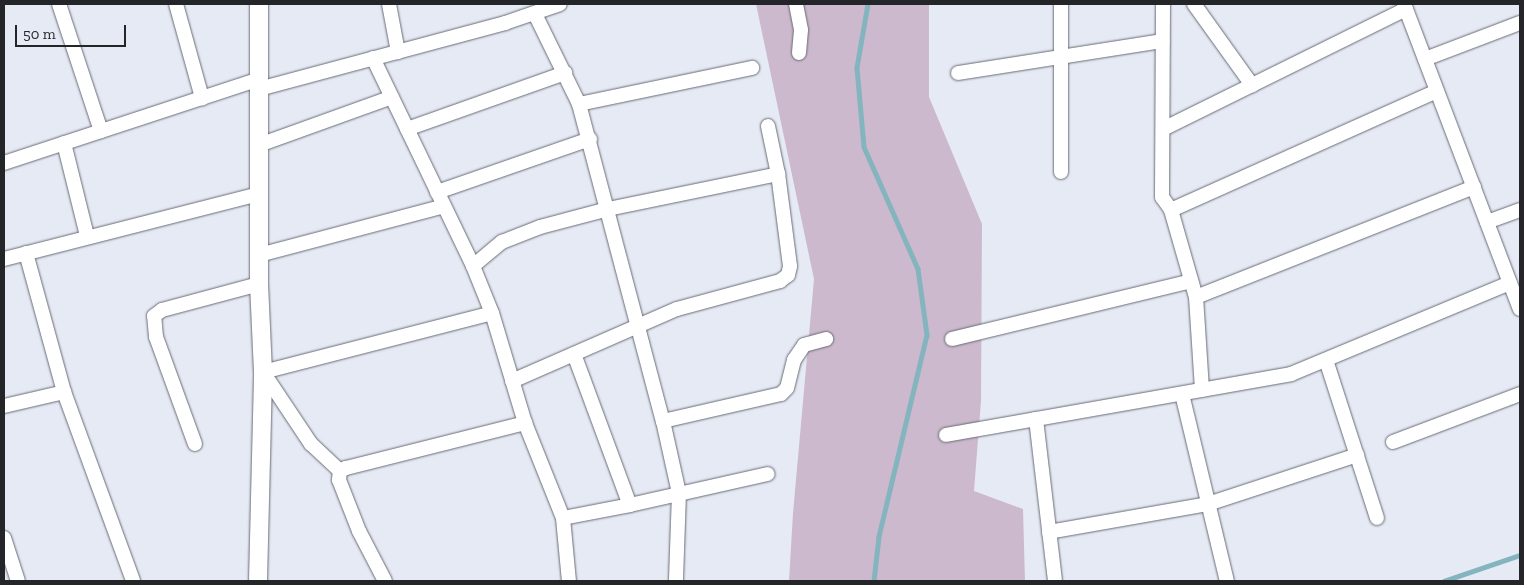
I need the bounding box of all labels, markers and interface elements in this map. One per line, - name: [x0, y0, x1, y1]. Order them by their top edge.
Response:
- scale bar: [18, 15, 129, 47]
- text: 50 m: [23, 25, 56, 43]

